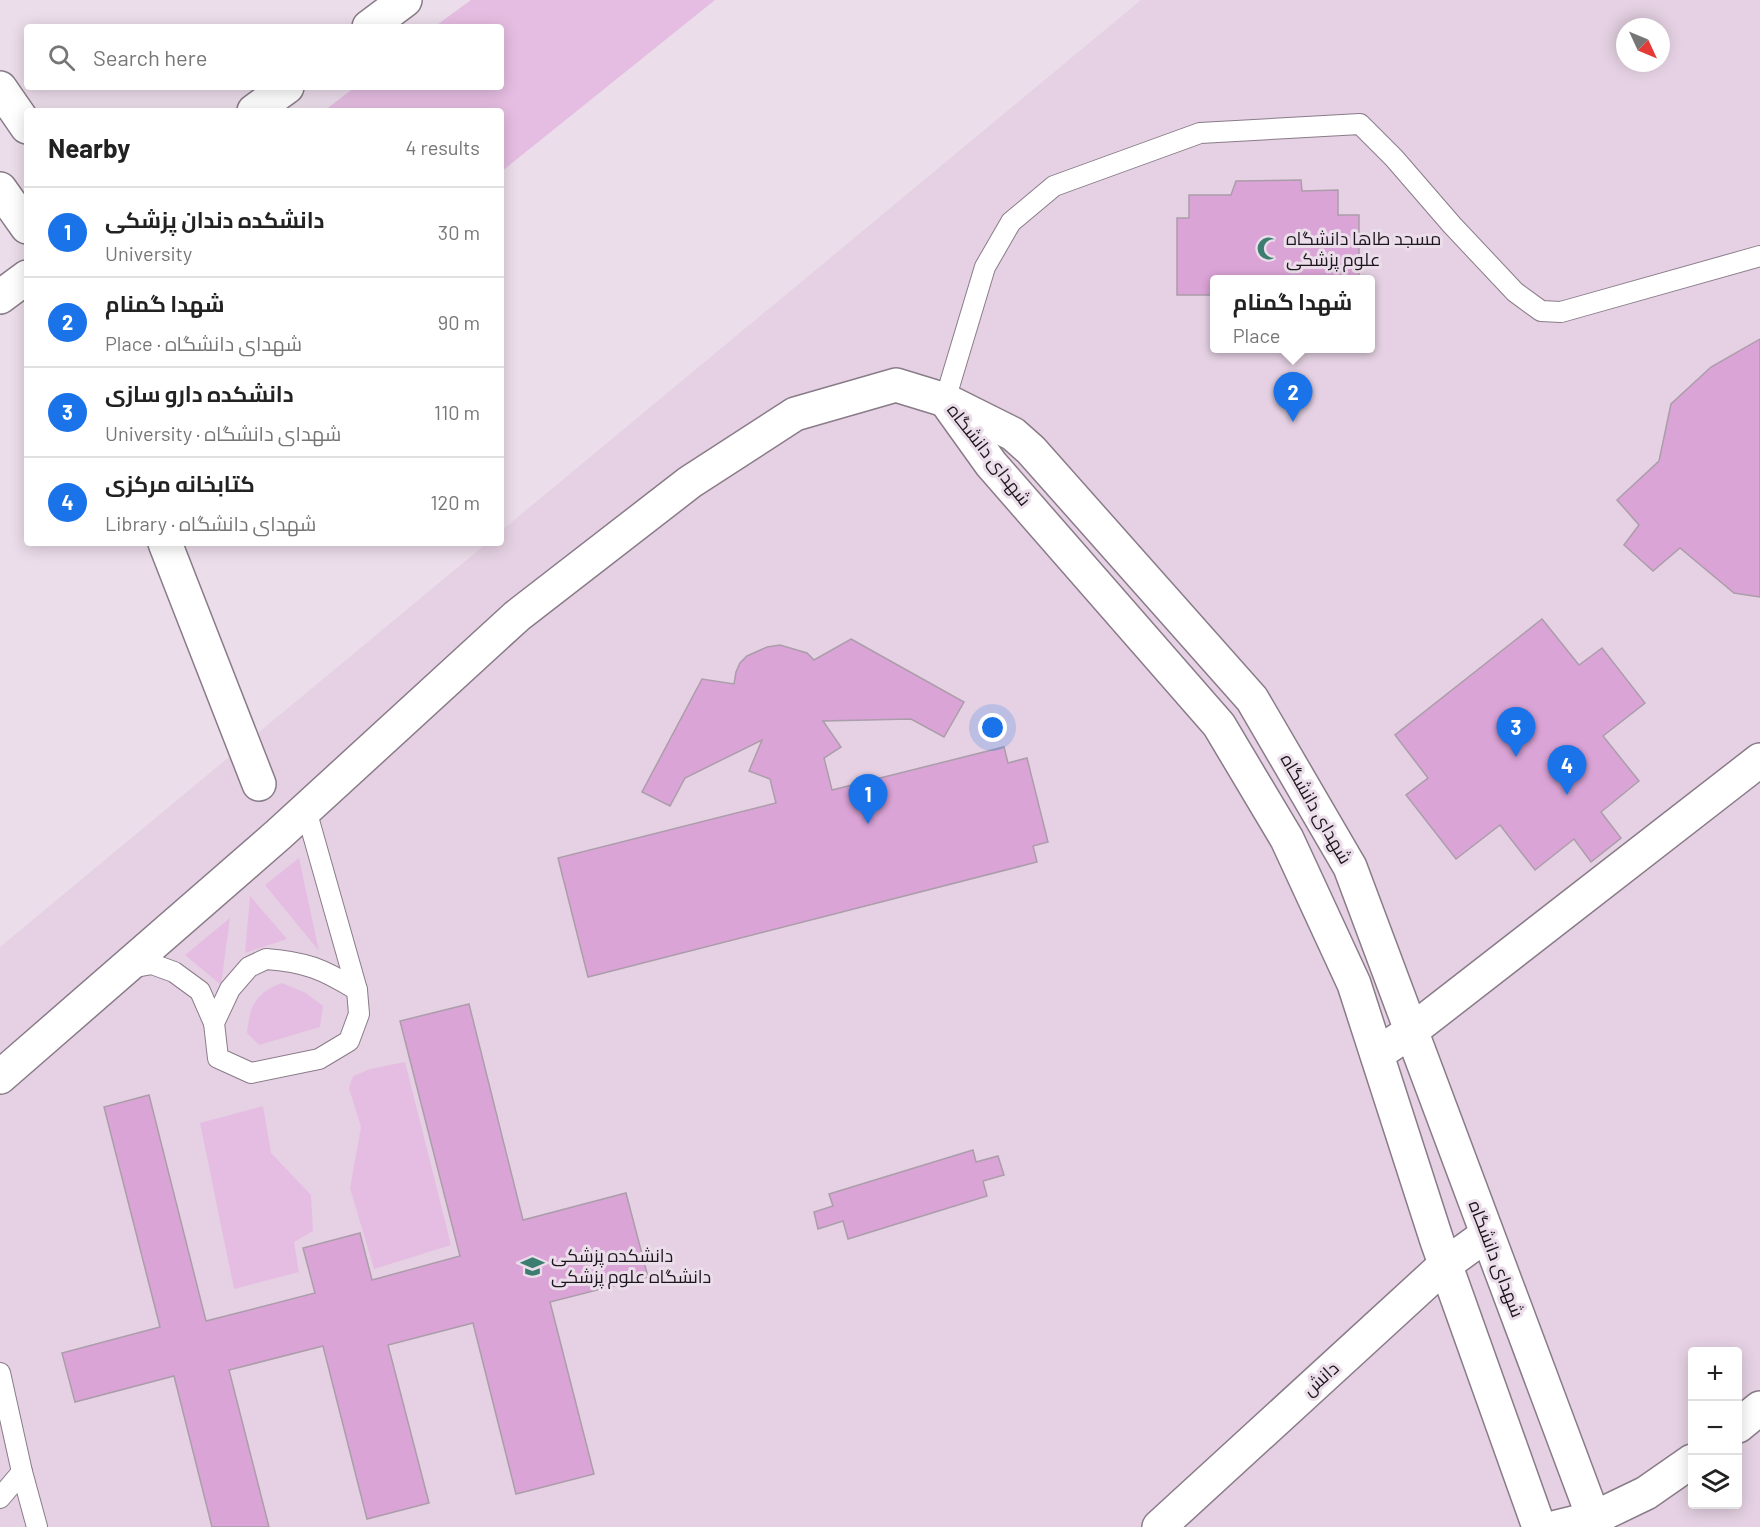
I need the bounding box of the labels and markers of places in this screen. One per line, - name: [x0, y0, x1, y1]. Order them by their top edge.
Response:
- place label: مسجد طاها دانشگاه علوم پزشکی: [1286, 227, 1441, 272]
- mosque icon: مسجد طاها دانشگاه علوم پزشکی: [1255, 236, 1281, 262]
- pin: 2: [1274, 372, 1312, 422]
- pin: 3: [1496, 708, 1536, 757]
- pin: 4: [1548, 746, 1586, 795]
- pin: 1: [848, 774, 888, 824]
- place label: دانشکده پزشکی دانشگاه علوم پزشکی: [551, 1244, 711, 1289]
- school or university icon: دانشکده پزشکی دانشگاه علوم پزشکی: [520, 1253, 546, 1279]

